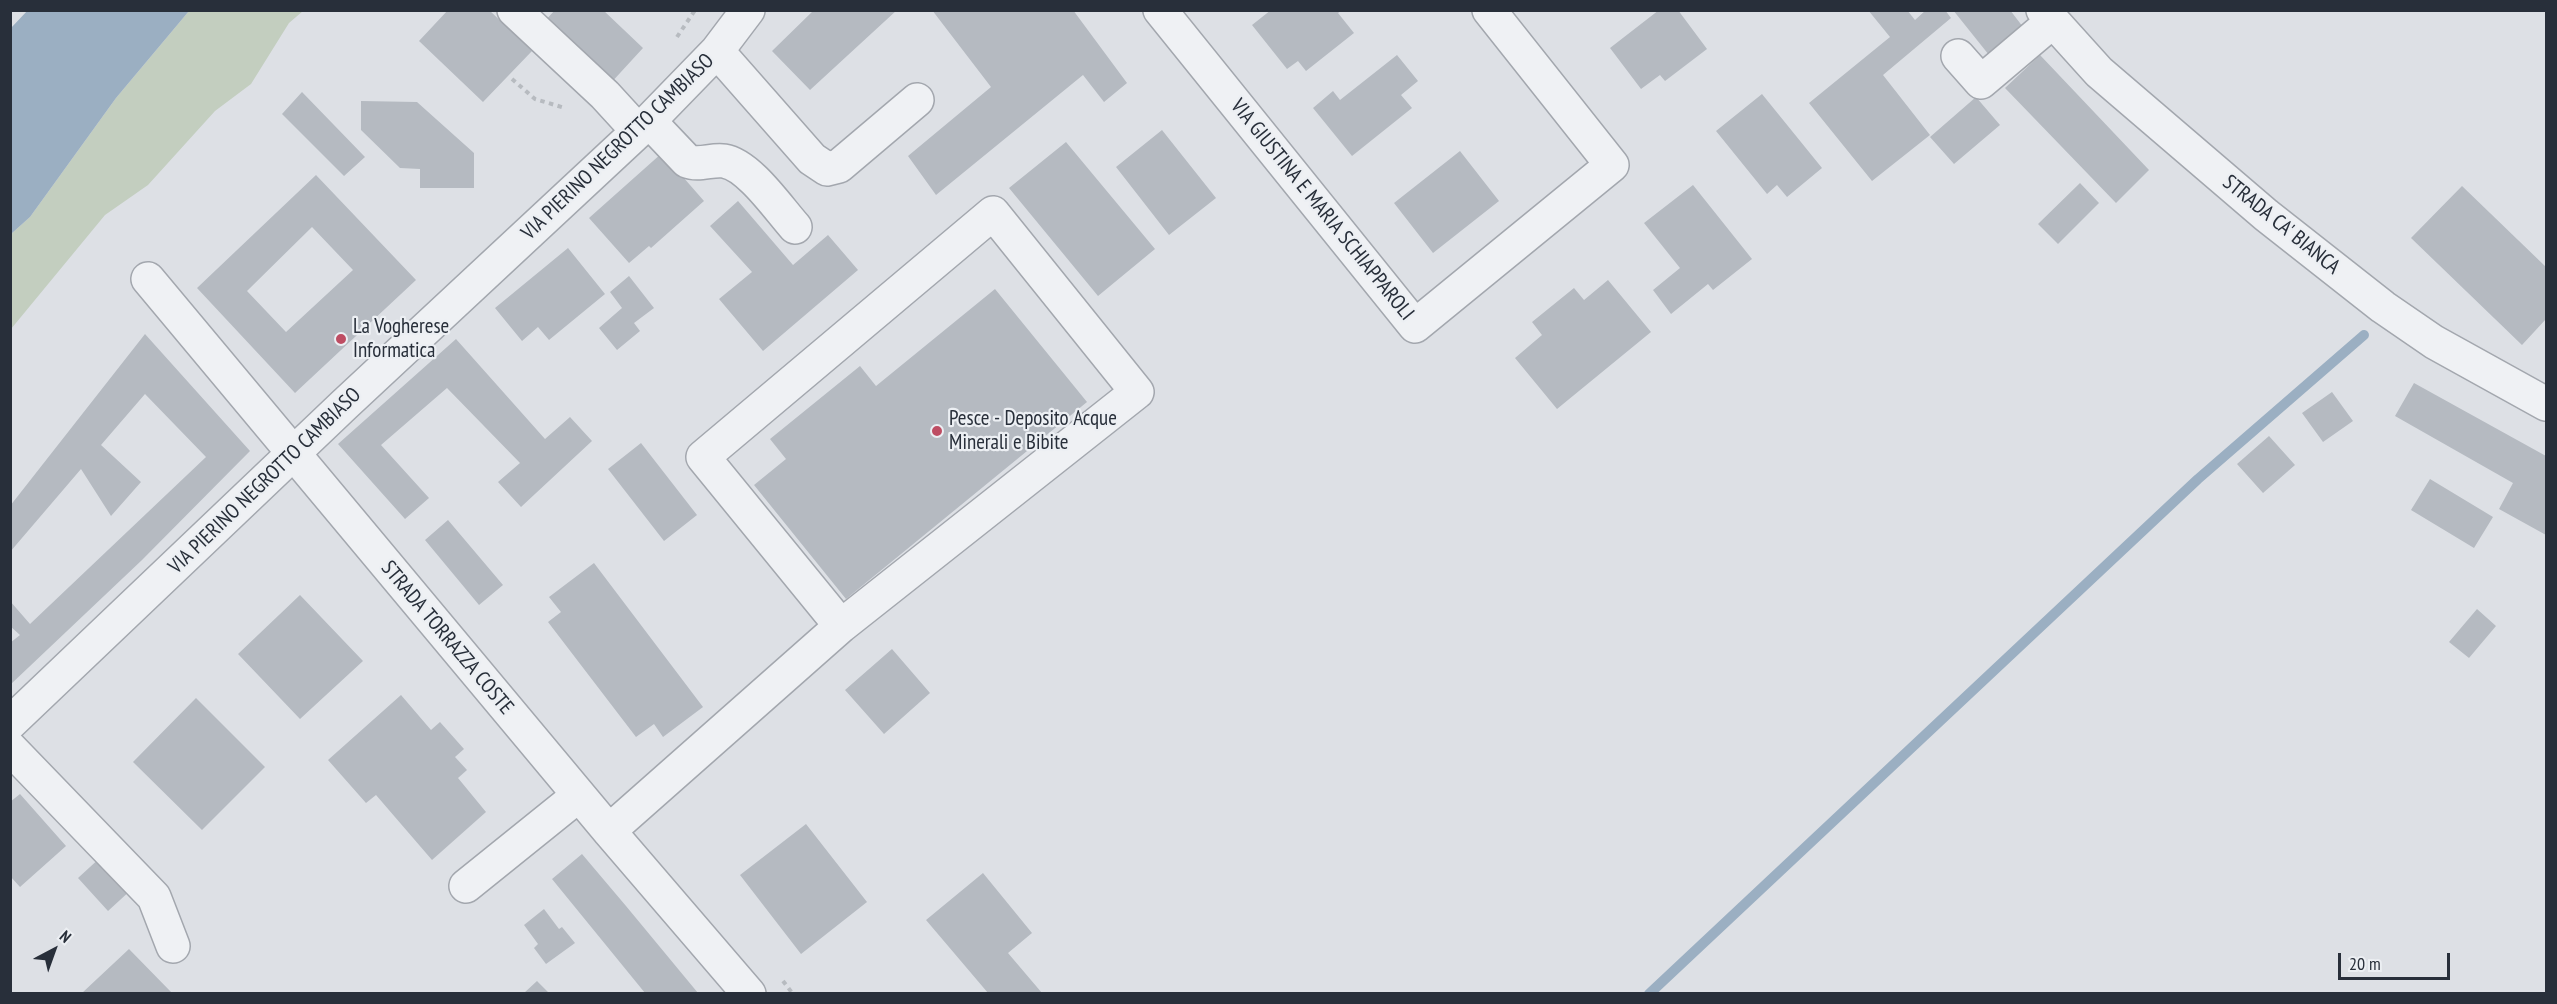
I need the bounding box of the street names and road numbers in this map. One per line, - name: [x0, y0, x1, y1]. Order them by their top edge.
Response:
- street label: VIA PIERINO NEGROTTO CAMBIASO: [517, 48, 719, 246]
- street label: VIA GIUSTINA E MARIA SCHIAPPAROLI: [1225, 94, 1419, 326]
- street label: STRADA CA' BIANCA: [2217, 170, 2345, 280]
- street label: VIA PIERINO NEGROTTO CAMBIASO: [164, 382, 366, 580]
- street label: STRADA TORRAZZA COSTE: [375, 556, 519, 720]

